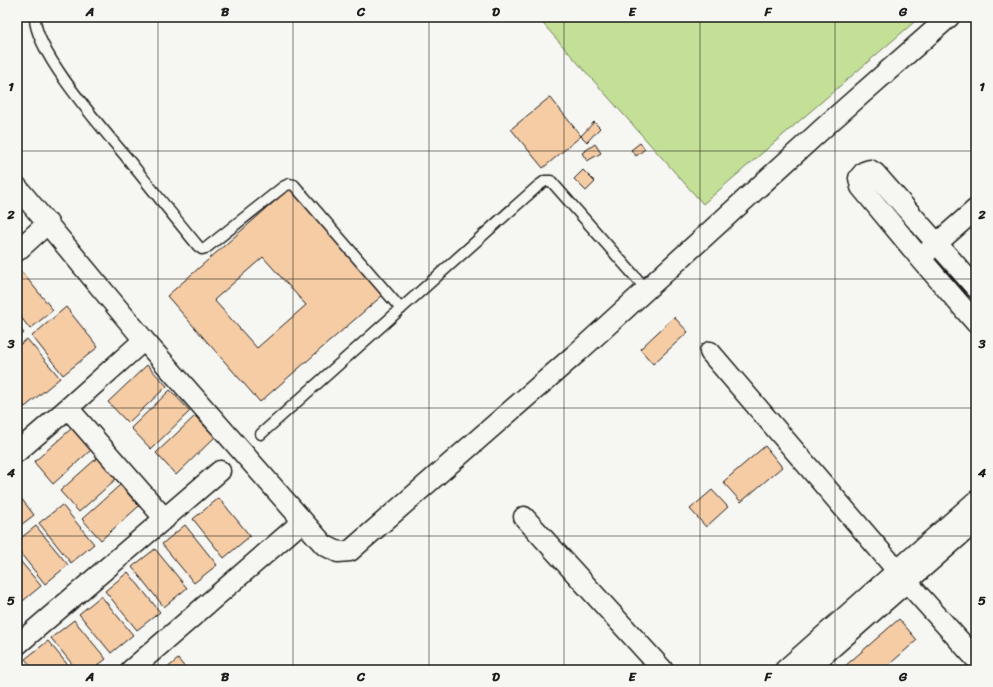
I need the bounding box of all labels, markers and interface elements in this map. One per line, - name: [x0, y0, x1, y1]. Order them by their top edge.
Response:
- text: A: [85, 0, 94, 23]
- text: B: [221, 0, 230, 23]
- text: C: [356, 0, 366, 23]
- text: D: [492, 0, 500, 23]
- text: E: [628, 0, 637, 23]
- text: F: [763, 0, 772, 23]
- text: G: [898, 0, 908, 23]
- text: 1: [8, 75, 14, 98]
- text: 1: [979, 75, 985, 98]
- text: 2: [6, 203, 15, 226]
- text: 2: [977, 203, 986, 226]
- text: 3: [6, 332, 15, 355]
- text: 3: [977, 332, 986, 355]
- text: 4: [6, 461, 16, 484]
- text: 4: [977, 461, 987, 484]
- text: 5: [7, 589, 15, 612]
- text: 5: [978, 589, 986, 612]
- text: A: [85, 665, 94, 687]
- text: B: [221, 665, 230, 687]
- text: C: [356, 665, 366, 687]
- text: D: [492, 665, 500, 687]
- text: E: [628, 665, 637, 687]
- text: F: [763, 665, 772, 687]
- text: G: [898, 665, 908, 687]

